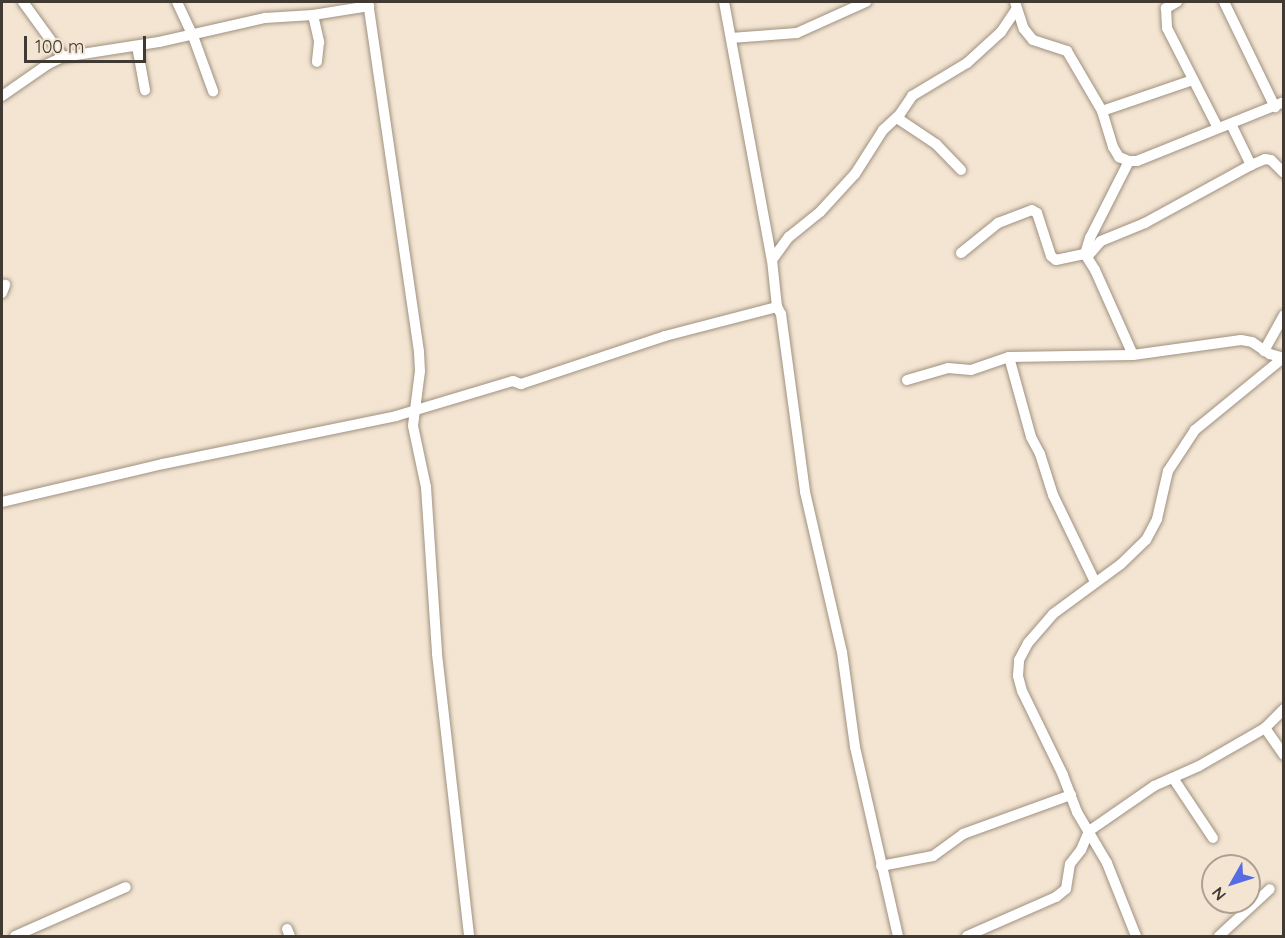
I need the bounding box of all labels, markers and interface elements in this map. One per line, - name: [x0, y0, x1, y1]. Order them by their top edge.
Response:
- scale bar: [27, 24, 148, 62]
- text: 100 m: [35, 35, 84, 58]
- north arrow: [1201, 854, 1261, 914]
- text: N: [1207, 883, 1230, 905]

